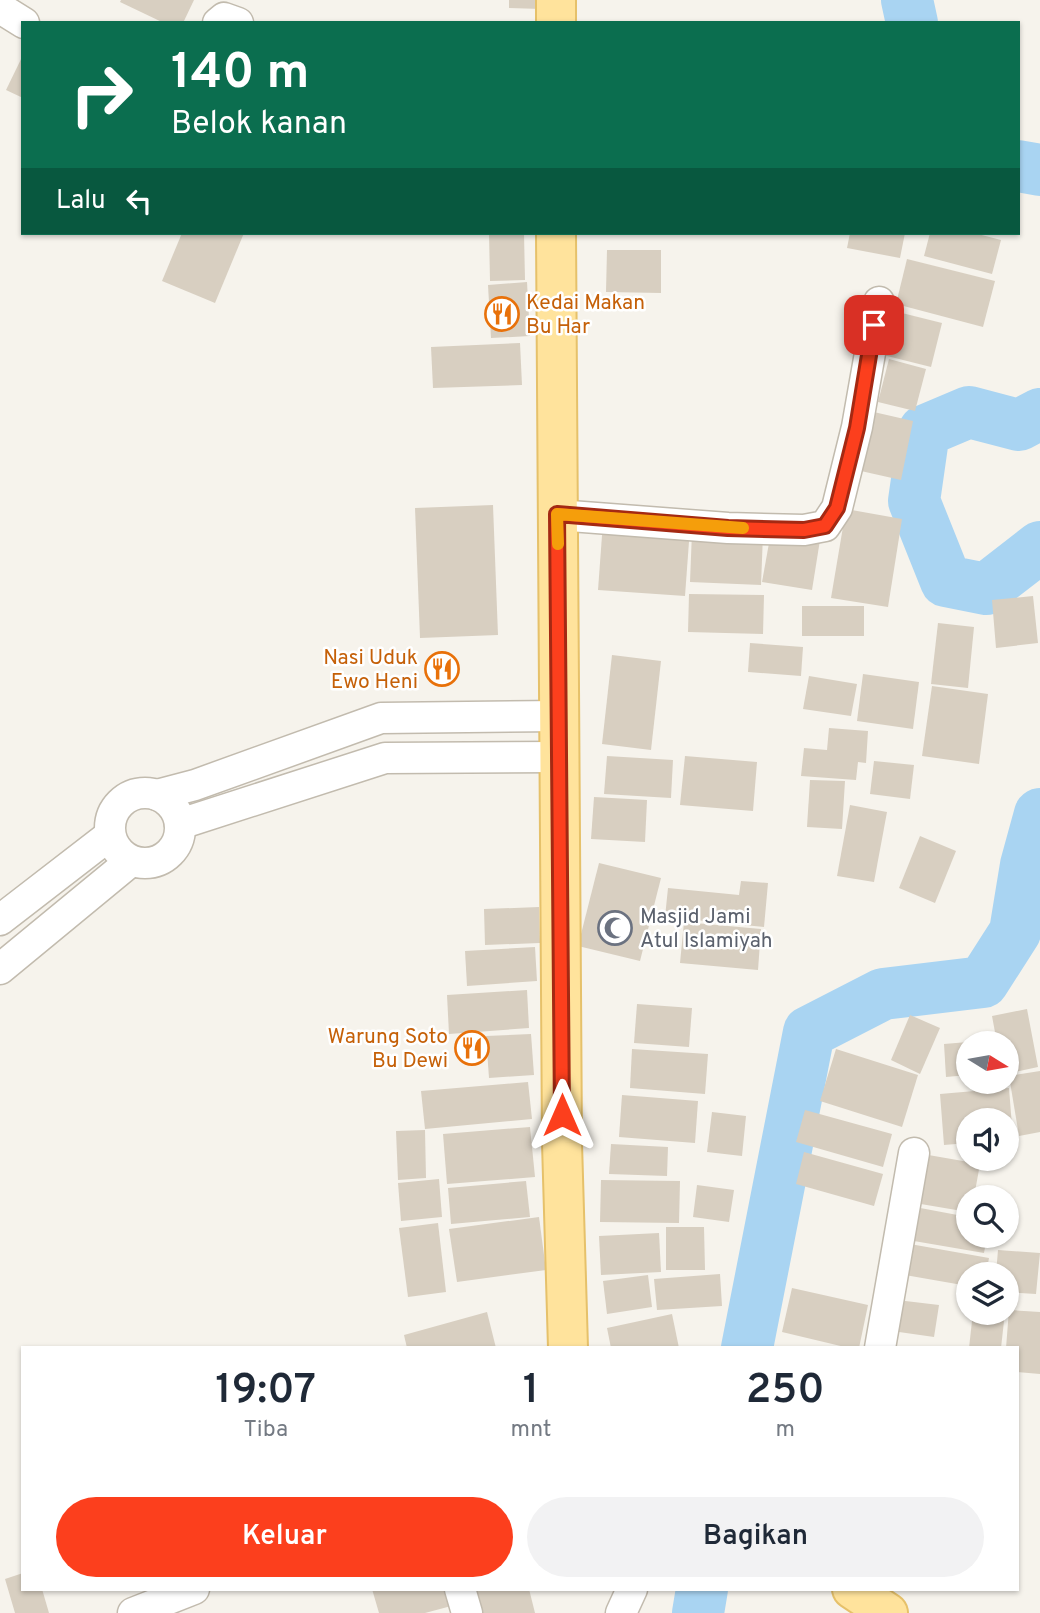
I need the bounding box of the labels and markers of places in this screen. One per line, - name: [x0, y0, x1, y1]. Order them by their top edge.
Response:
- place label: Kedai Makan Bu Har: [526, 290, 645, 341]
- restaurant icon: Kedai Makan Bu Har: [483, 295, 521, 333]
- pin: [844, 295, 904, 355]
- place label: Nasi Uduk Ewo Heni: [323, 645, 418, 696]
- restaurant icon: Nasi Uduk Ewo Heni: [423, 650, 461, 688]
- place label: Masjid Jami Atul Islamiyah: [640, 904, 773, 955]
- mosque icon: Masjid Jami Atul Islamiyah: [596, 909, 634, 947]
- place label: Warung Soto Bu Dewi: [328, 1024, 448, 1075]
- restaurant icon: Warung Soto Bu Dewi: [453, 1029, 491, 1067]

